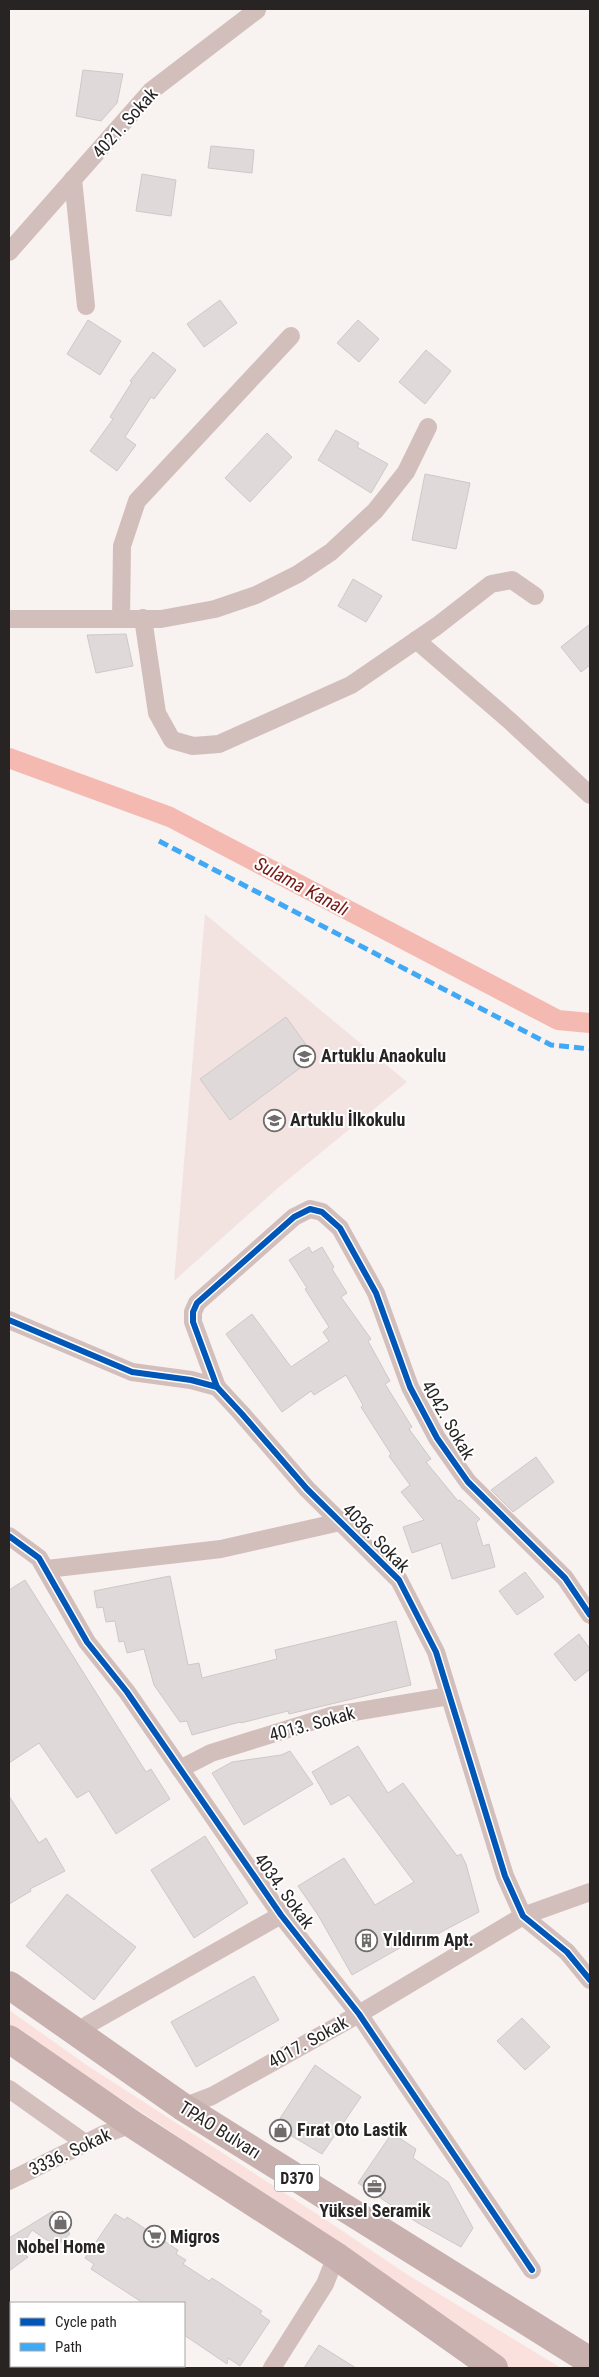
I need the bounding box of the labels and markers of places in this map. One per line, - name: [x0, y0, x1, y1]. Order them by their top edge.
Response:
- school or university icon: Artuklu Anaokulu: [293, 1044, 317, 1068]
- place label: Artuklu Anaokulu: [321, 1045, 446, 1066]
- school or university icon: Artuklu İlkokulu: [262, 1108, 286, 1132]
- place label: Artuklu İlkokulu: [290, 1109, 405, 1130]
- building icon: Yıldırım Apt.: [355, 1928, 379, 1952]
- place label: Yıldırım Apt.: [383, 1929, 474, 1950]
- shop icon: Fırat Oto Lastik: [269, 2118, 293, 2142]
- place label: Fırat Oto Lastik: [297, 2119, 408, 2140]
- office icon: Yüksel Seramik: [363, 2174, 387, 2198]
- place label: Yüksel Seramik: [319, 2200, 431, 2221]
- shop icon: Nobel Home: [49, 2210, 73, 2234]
- supermarket icon: Migros: [142, 2225, 166, 2249]
- place label: Migros: [170, 2226, 220, 2247]
- place label: Nobel Home: [17, 2236, 105, 2257]

